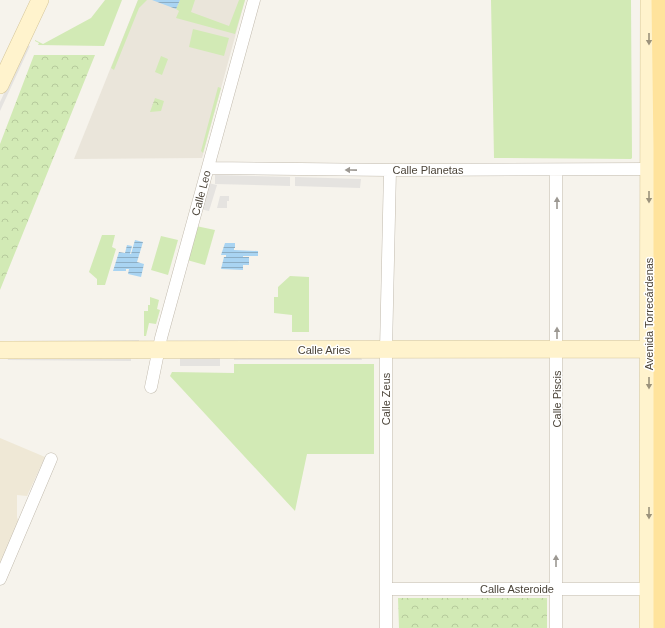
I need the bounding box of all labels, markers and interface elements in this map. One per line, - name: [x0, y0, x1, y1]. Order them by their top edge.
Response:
- one-way arrow: [646, 33, 652, 46]
- street label: Calle Planetas: [393, 164, 464, 176]
- one-way arrow: [344, 167, 357, 173]
- street label: Calle Leo: [189, 169, 213, 217]
- one-way arrow: [646, 191, 652, 204]
- one-way arrow: [554, 196, 560, 209]
- street label: Avenida Torrecárdenas: [643, 257, 655, 370]
- one-way arrow: [554, 326, 560, 339]
- street label: Calle Aries: [298, 344, 351, 356]
- street label: Calle Piscis: [551, 370, 563, 427]
- street label: Calle Zeus: [380, 372, 392, 425]
- one-way arrow: [646, 377, 652, 390]
- one-way arrow: [646, 507, 652, 520]
- one-way arrow: [553, 554, 559, 567]
- street label: Calle Asteroide: [480, 583, 554, 595]

